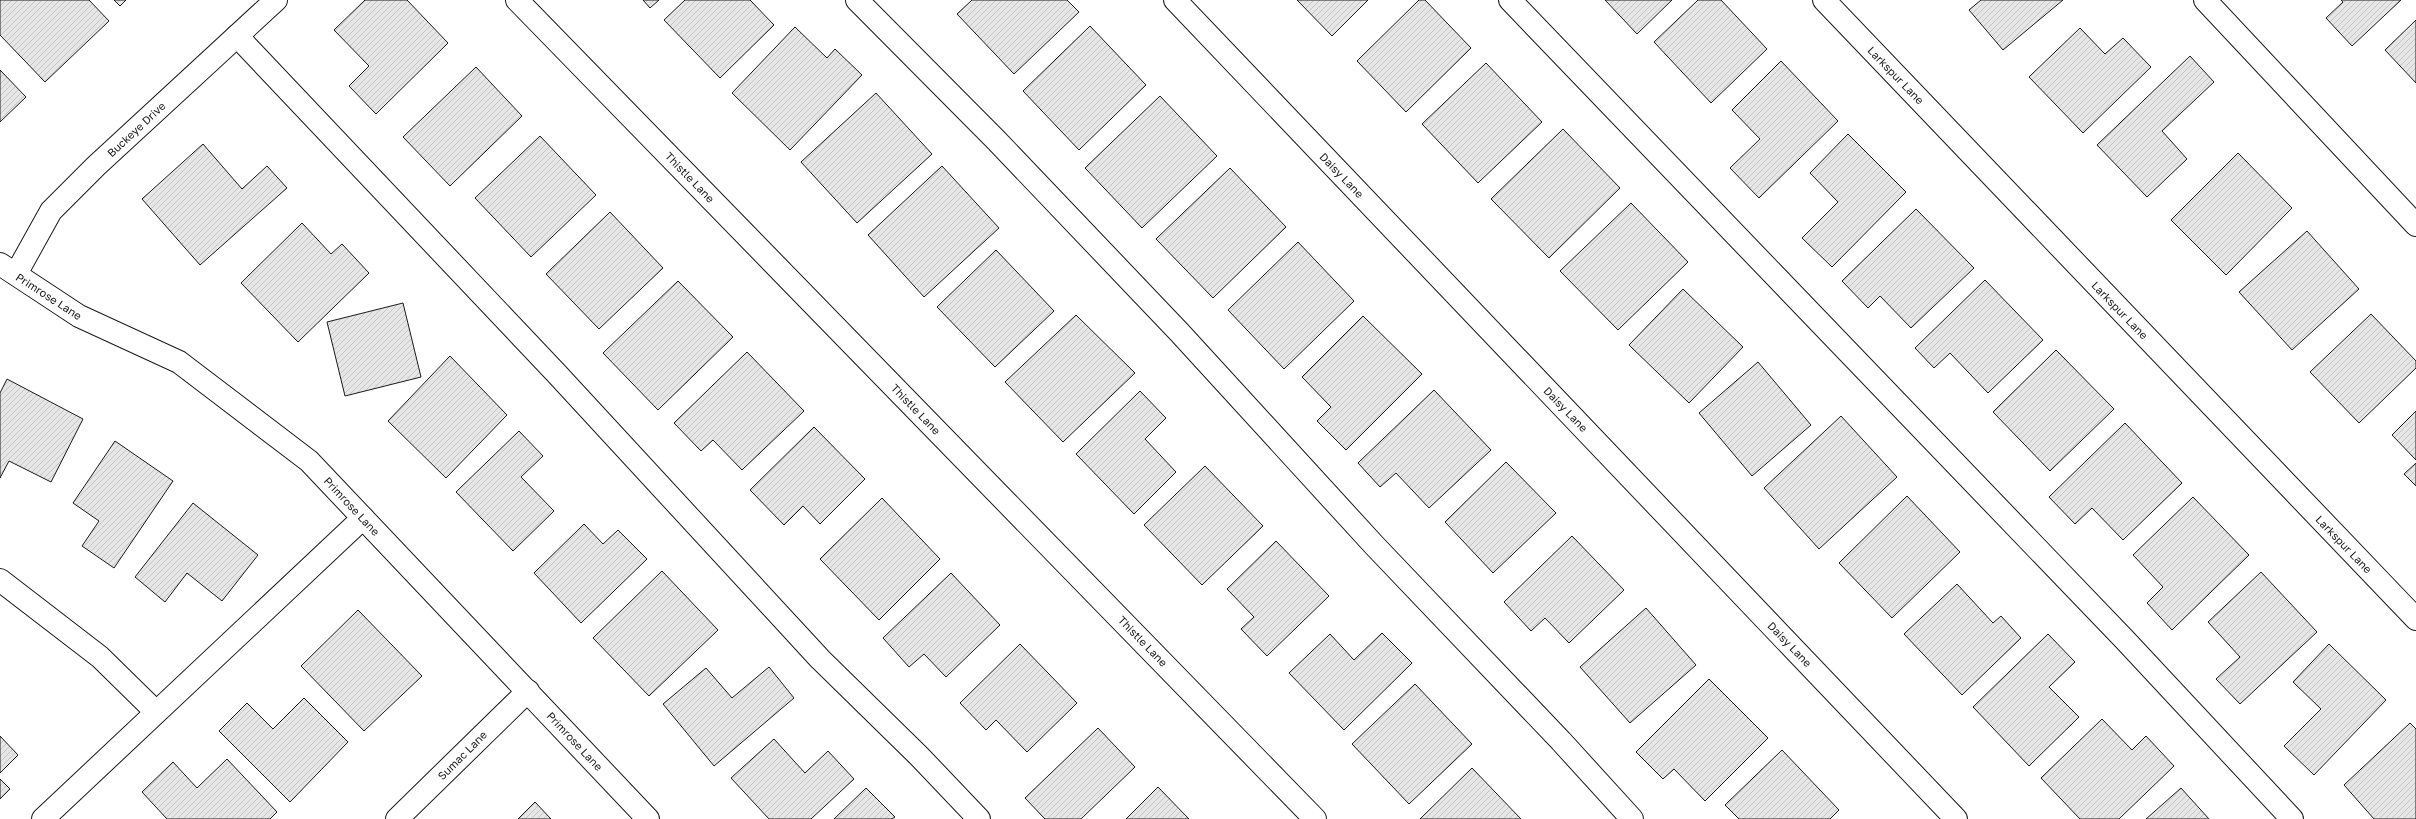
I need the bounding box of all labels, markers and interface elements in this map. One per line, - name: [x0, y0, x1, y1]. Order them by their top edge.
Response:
- street label: Larkspur Lane: [1865, 43, 1927, 107]
- street label: Buckeye Drive: [104, 99, 168, 159]
- street label: Thistle Lane: [663, 149, 717, 205]
- street label: Daisy Lane: [1317, 150, 1367, 200]
- street label: Primrose Lane: [14, 270, 84, 322]
- street label: Larkspur Lane: [2089, 278, 2151, 342]
- street label: Thistle Lane: [889, 381, 943, 437]
- street label: Daisy Lane: [1541, 384, 1591, 434]
- street label: Primrose Lane: [321, 474, 383, 538]
- street label: Larkspur Lane: [2313, 512, 2375, 576]
- street label: Thistle Lane: [1116, 613, 1170, 669]
- street label: Daisy Lane: [1765, 619, 1815, 669]
- street label: Primrose Lane: [544, 709, 606, 773]
- street label: Sumac Lane: [435, 728, 489, 782]

